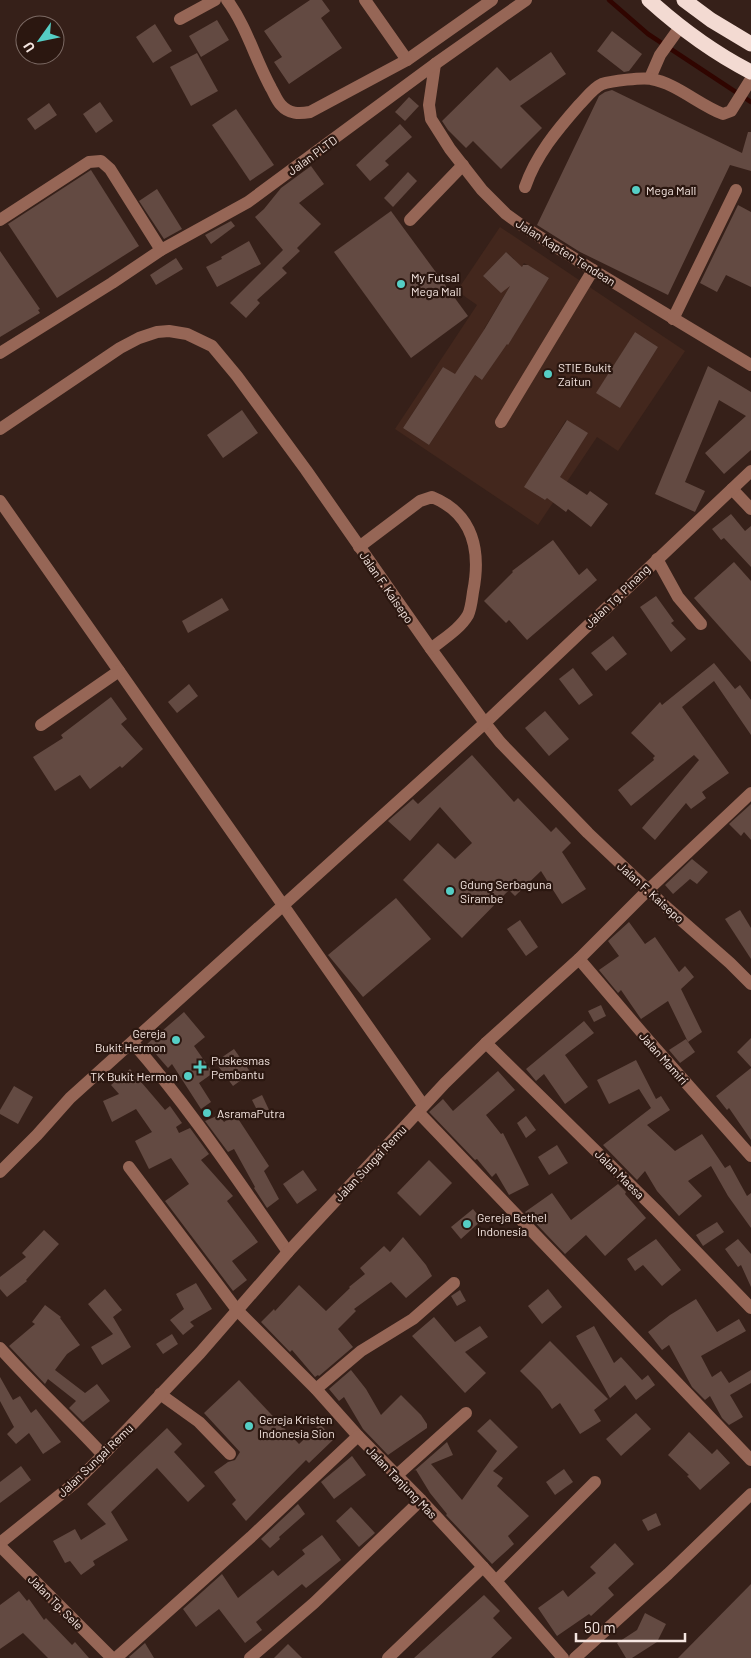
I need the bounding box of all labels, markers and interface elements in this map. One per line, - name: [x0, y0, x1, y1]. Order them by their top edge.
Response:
- north arrow: [15, 15, 65, 65]
- text: U: [19, 39, 38, 56]
- street label: Jalan PLTD: [284, 132, 340, 178]
- place label: Mega Mall: [646, 183, 696, 197]
- marker: Mega Mall: [630, 184, 642, 196]
- street label: Jalan Kapten Tendean: [514, 216, 618, 288]
- place label: My Futsal Mega Mall: [411, 270, 461, 298]
- marker: My Futsal Mega Mall: [395, 278, 407, 290]
- place label: STIE Bukit Zaitun: [558, 360, 612, 388]
- marker: STIE Bukit Zaitun: [542, 368, 554, 380]
- street label: Jalan F. Kaisepo: [357, 548, 417, 626]
- street label: Jalan Tg. Pinang: [582, 562, 652, 630]
- street label: Jalan F. Kaisepo: [615, 859, 687, 925]
- place label: Gdung Serbaguna Sirambe: [460, 877, 552, 905]
- marker: Gdung Serbaguna Sirambe: [444, 885, 456, 897]
- place label: Gereja Bukit Hermon: [95, 1026, 166, 1054]
- street label: Jalan Mamiri: [637, 1029, 691, 1087]
- marker: Gereja Bukit Hermon: [170, 1034, 182, 1046]
- place label: Puskesmas Pembantu: [211, 1053, 270, 1081]
- marker: Puskesmas Pembantu: [193, 1060, 207, 1074]
- place label: TK Bukit Hermon: [90, 1069, 178, 1083]
- marker: TK Bukit Hermon: [182, 1070, 194, 1082]
- place label: AsramaPutra: [217, 1106, 285, 1120]
- marker: AsramaPutra: [201, 1107, 213, 1119]
- street label: Jalan Sungai Remu: [331, 1122, 409, 1204]
- street label: Jalan Maesa: [593, 1147, 647, 1201]
- place label: Gereja Bethel Indonesia: [477, 1210, 547, 1238]
- marker: Gereja Bethel Indonesia: [461, 1218, 473, 1230]
- place label: Gereja Kristen Indonesia Sion: [259, 1412, 335, 1440]
- marker: Gereja Kristen Indonesia Sion: [243, 1420, 255, 1432]
- street label: Jalan Sungai Remu: [55, 1421, 135, 1499]
- street label: Jalan Tanjung Mas: [364, 1443, 440, 1521]
- street label: Jalan Tg. Sele: [26, 1572, 86, 1632]
- scale bar: [576, 1610, 685, 1642]
- text: 50 m: [584, 1618, 616, 1636]

